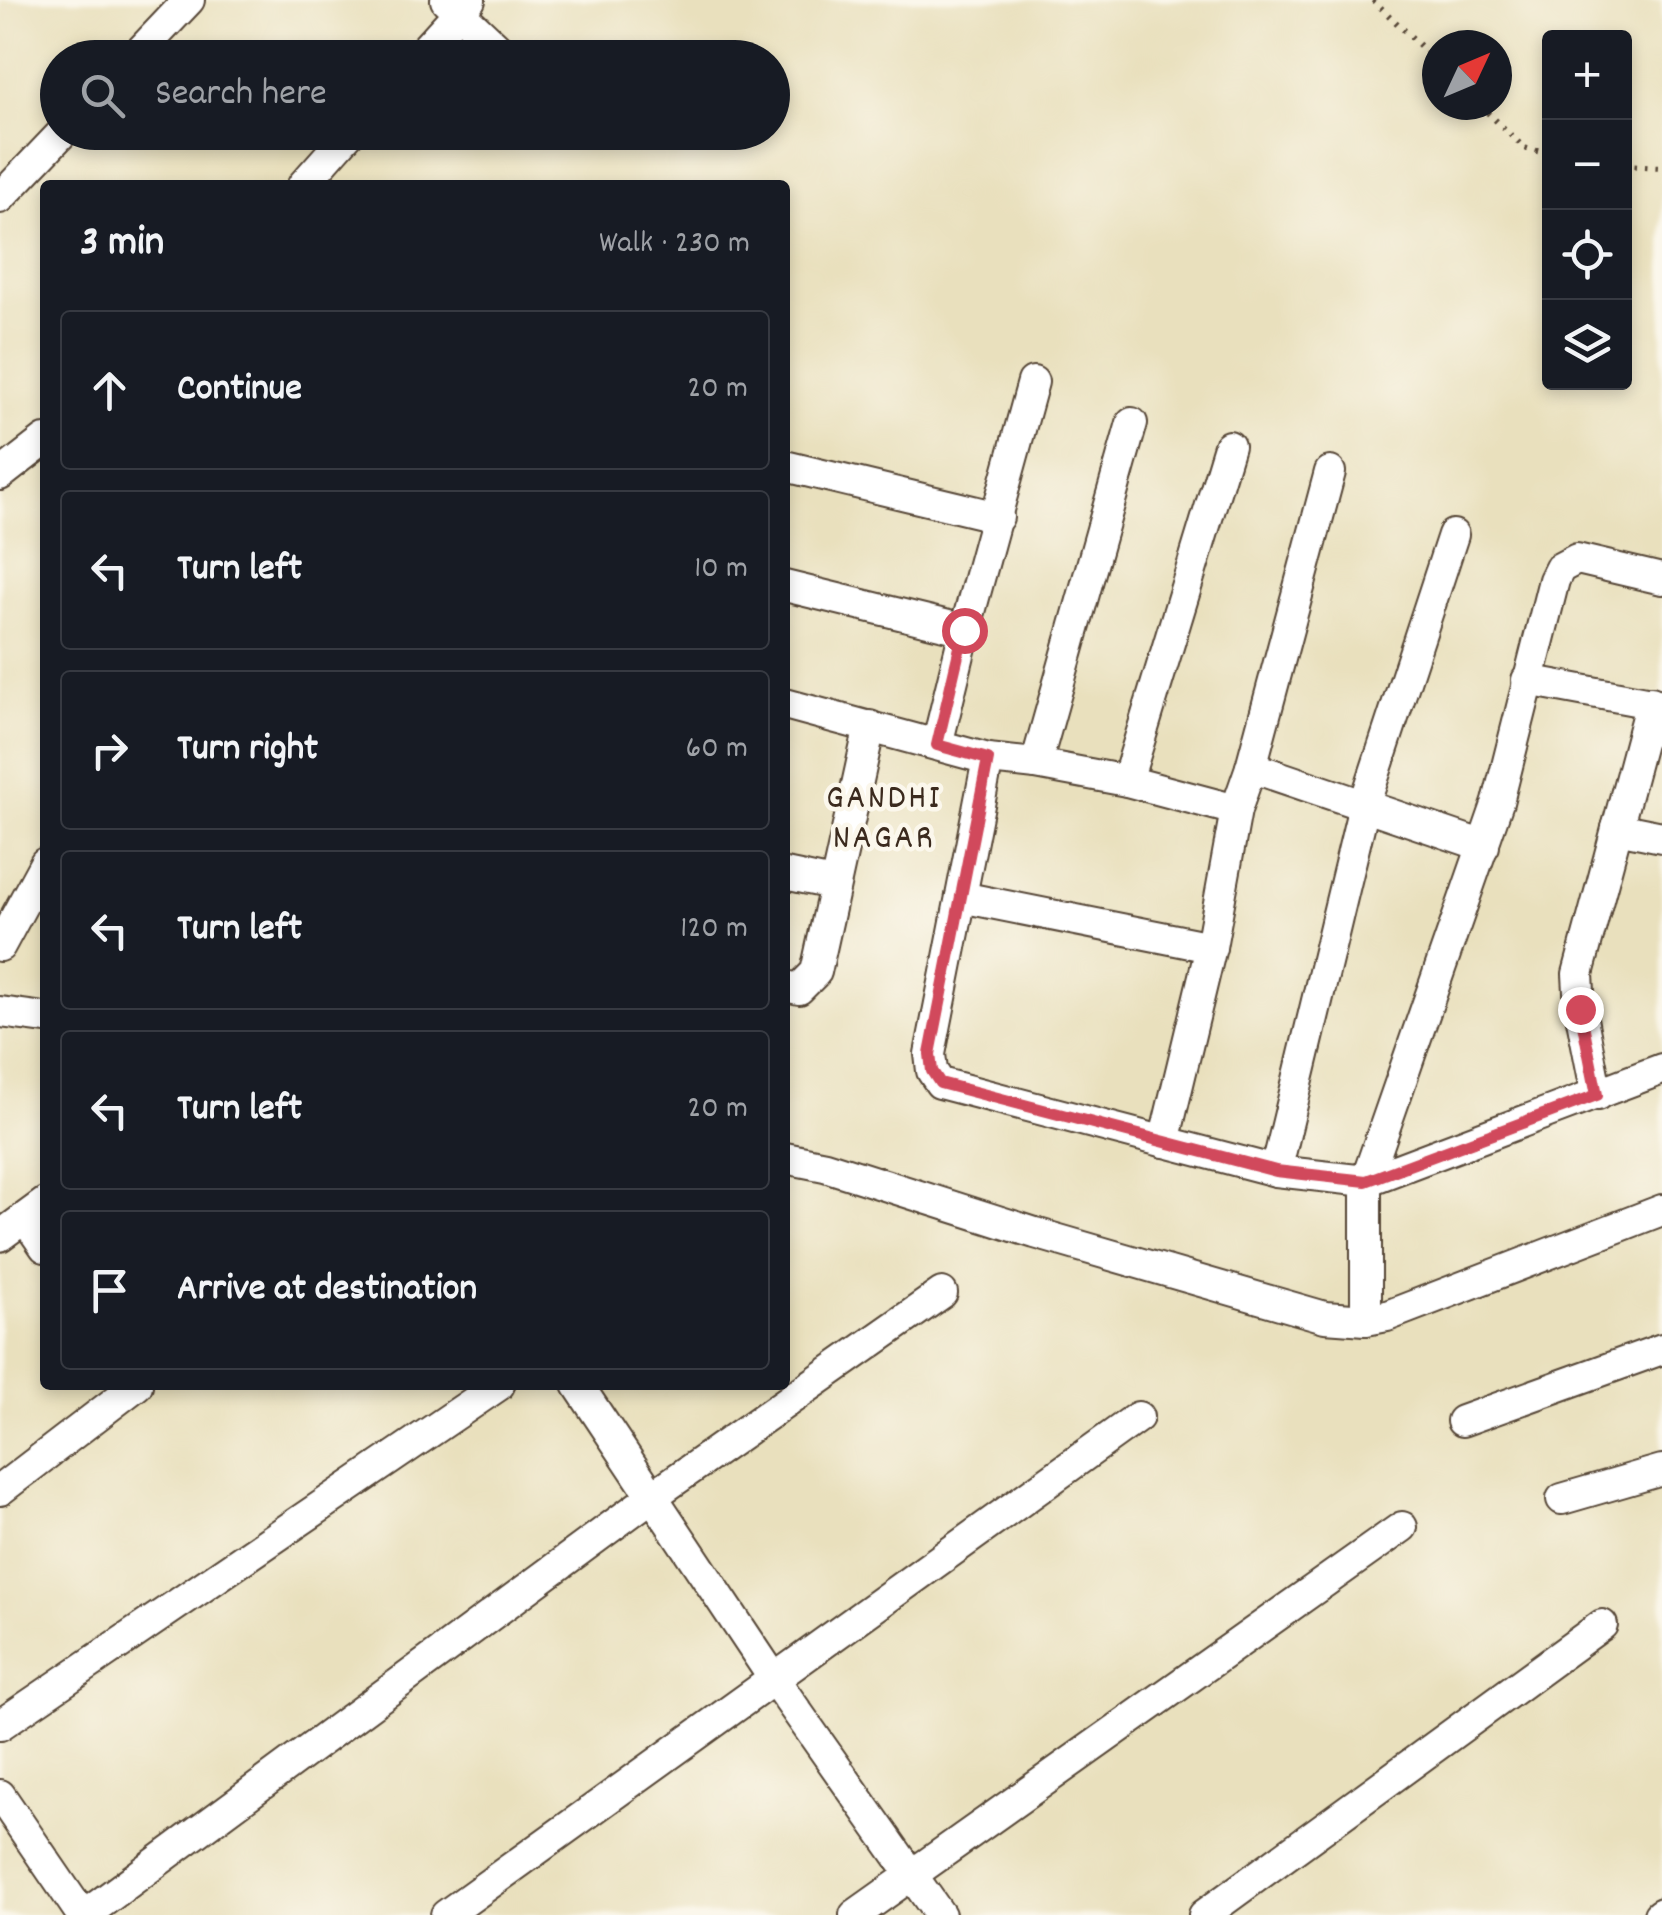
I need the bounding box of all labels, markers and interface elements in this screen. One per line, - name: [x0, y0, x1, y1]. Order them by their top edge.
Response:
- north arrow: [1422, 30, 1512, 120]
- map controls: [1542, 30, 1632, 390]
- button: +: [1542, 30, 1632, 120]
- search box: [40, 40, 790, 150]
- icon: search: [75, 68, 130, 123]
- text: Search here: [155, 68, 327, 123]
- button: −: [1542, 120, 1632, 210]
- button: locate: [1542, 210, 1632, 300]
- text: 3 min: [80, 215, 164, 275]
- text: Walk · 230 m: [599, 222, 750, 268]
- button: layers: [1542, 300, 1632, 390]
- icon: ahead: [82, 363, 137, 418]
- text: Continue: [177, 363, 302, 418]
- text: 20 m: [687, 367, 748, 413]
- icon: left: [82, 543, 137, 598]
- text: Turn left: [177, 543, 302, 598]
- text: 10 m: [694, 547, 748, 593]
- route start: [942, 608, 988, 654]
- icon: right: [82, 723, 137, 778]
- text: Turn right: [177, 723, 318, 778]
- text: 60 m: [686, 727, 748, 773]
- district label: GANDHI NAGAR: [826, 775, 942, 865]
- icon: left: [82, 903, 137, 958]
- text: Turn left: [177, 903, 302, 958]
- text: 120 m: [680, 907, 748, 953]
- route end: [1558, 987, 1604, 1033]
- icon: left: [82, 1083, 137, 1138]
- text: Turn left: [177, 1083, 302, 1138]
- text: 20 m: [687, 1087, 748, 1133]
- icon: arrive: [82, 1263, 137, 1318]
- text: Arrive at destination: [177, 1263, 477, 1318]

